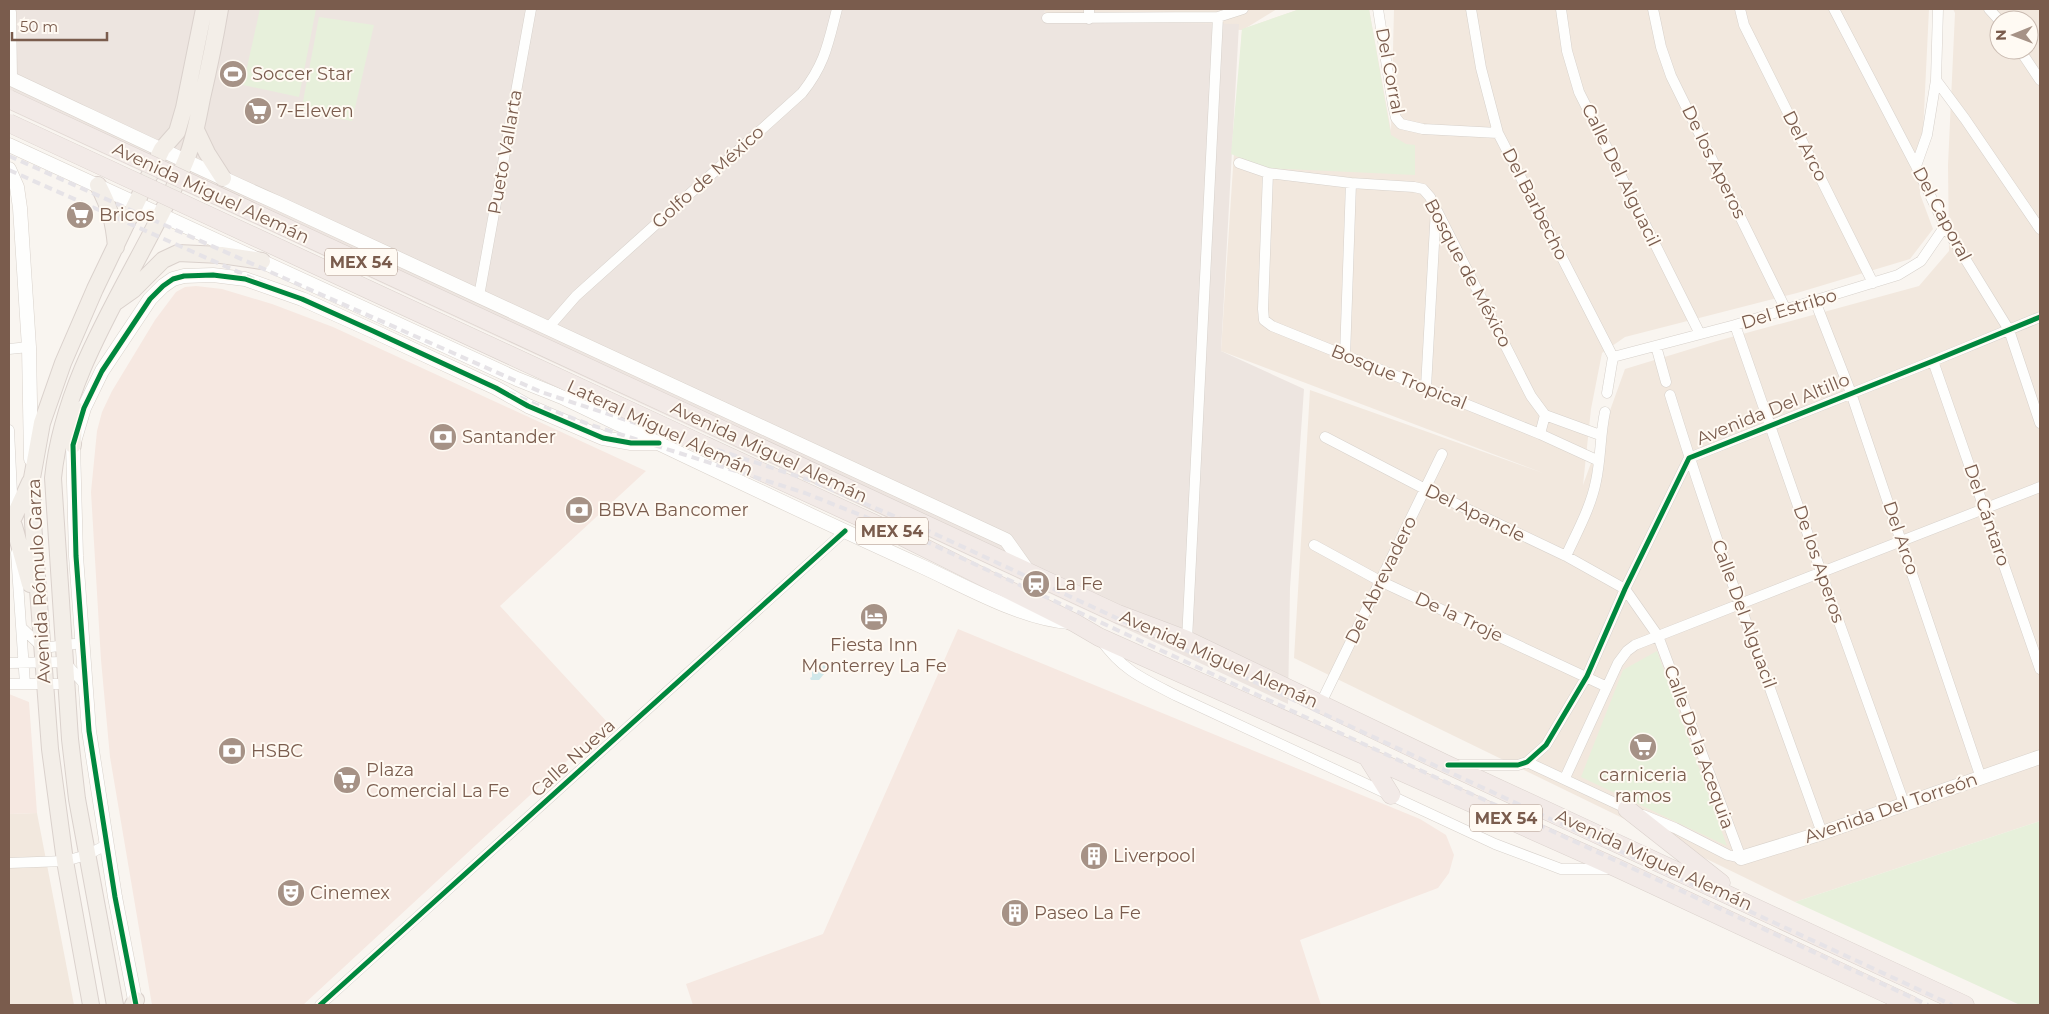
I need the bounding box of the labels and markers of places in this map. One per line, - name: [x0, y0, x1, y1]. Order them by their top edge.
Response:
- sports icon: Soccer Star: [218, 59, 248, 89]
- place label: Soccer Star: [252, 63, 353, 85]
- supermarket icon: 7-Eleven: [243, 96, 273, 126]
- place label: 7-Eleven: [277, 100, 354, 122]
- supermarket icon: Bricos: [65, 200, 95, 230]
- place label: Bricos: [99, 204, 155, 226]
- bank icon: Santander: [428, 422, 458, 452]
- place label: Santander: [462, 426, 556, 448]
- bank icon: BBVA Bancomer: [564, 495, 594, 525]
- place label: BBVA Bancomer: [598, 499, 749, 521]
- station icon: La Fe: [1021, 569, 1051, 599]
- place label: La Fe: [1055, 573, 1103, 595]
- hotel icon: Fiesta Inn Monterrey La Fe: [859, 602, 889, 632]
- place label: Fiesta Inn Monterrey La Fe: [801, 634, 947, 677]
- supermarket icon: carniceria ramos: [1628, 732, 1658, 762]
- bank icon: HSBC: [217, 736, 247, 766]
- place label: HSBC: [251, 740, 303, 762]
- place label: Plaza Comercial La Fe: [366, 759, 510, 802]
- place label: carniceria ramos: [1599, 764, 1687, 807]
- supermarket icon: Plaza Comercial La Fe: [332, 765, 362, 795]
- building icon: Liverpool: [1079, 841, 1109, 871]
- place label: Liverpool: [1113, 845, 1196, 867]
- theatre icon: Cinemex: [276, 878, 306, 908]
- place label: Cinemex: [310, 882, 390, 904]
- building icon: Paseo La Fe: [1000, 898, 1030, 928]
- place label: Paseo La Fe: [1034, 902, 1141, 924]

